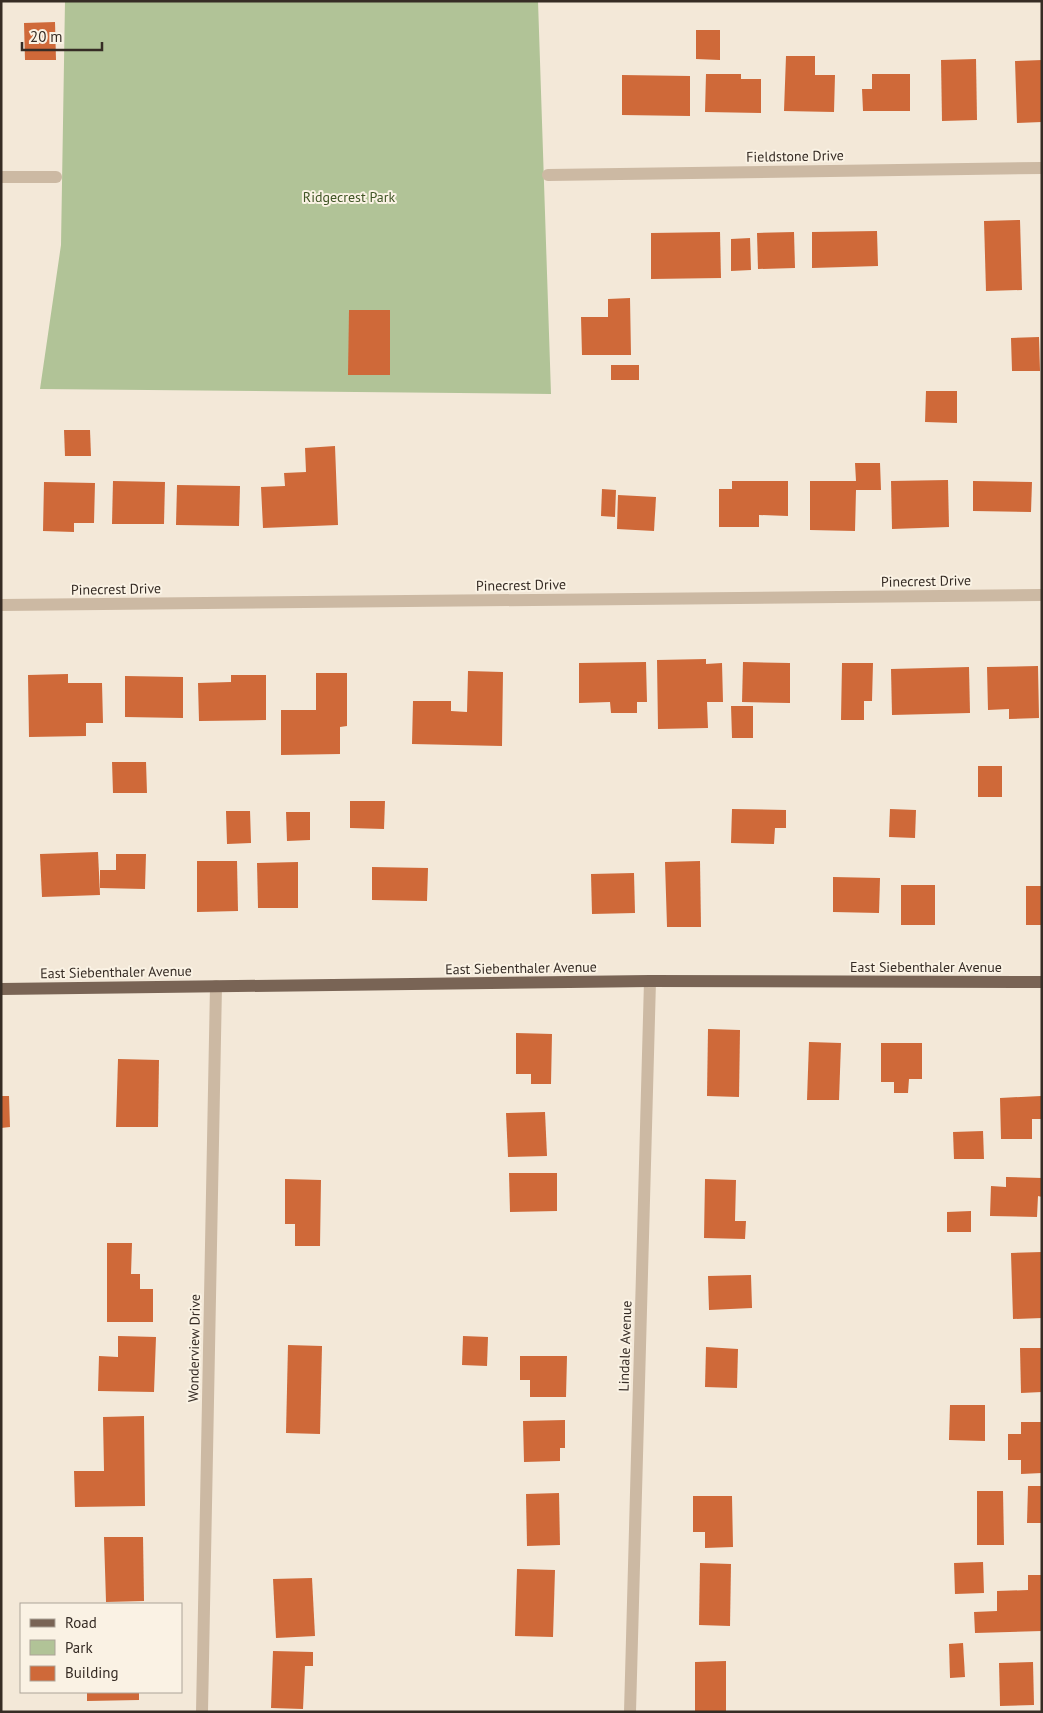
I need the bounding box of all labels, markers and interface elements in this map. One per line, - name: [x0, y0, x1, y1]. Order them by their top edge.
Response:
- scale bar: [22, 20, 102, 52]
- text: 20 m: [30, 27, 63, 46]
- street label: Fieldstone Drive: [746, 146, 844, 166]
- park label: Ridgecrest Park: [303, 188, 395, 206]
- street label: Pinecrest Drive: [881, 571, 971, 591]
- street label: Pinecrest Drive: [476, 575, 566, 595]
- street label: Pinecrest Drive: [71, 579, 161, 599]
- street label: East Siebenthaler Avenue: [445, 958, 597, 978]
- street label: East Siebenthaler Avenue: [850, 958, 1002, 976]
- street label: East Siebenthaler Avenue: [40, 962, 192, 982]
- street label: Wonderview Drive: [184, 1294, 204, 1402]
- street label: Lindale Avenue: [614, 1300, 636, 1392]
- legend: [20, 1603, 182, 1693]
- text: Road: [65, 1613, 97, 1632]
- text: Park: [65, 1638, 93, 1657]
- text: Building: [65, 1663, 119, 1682]

